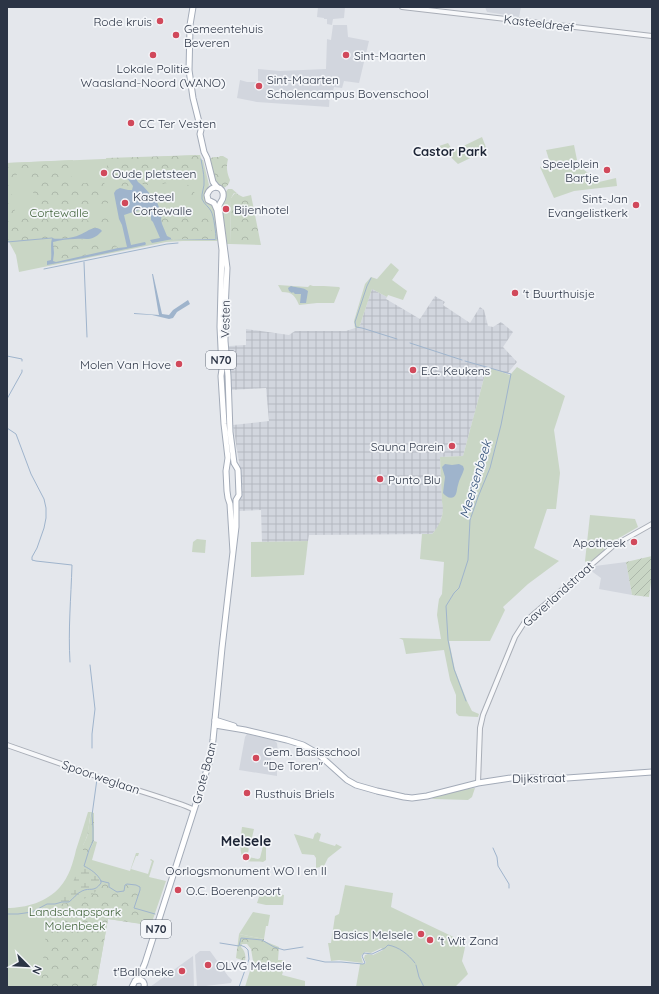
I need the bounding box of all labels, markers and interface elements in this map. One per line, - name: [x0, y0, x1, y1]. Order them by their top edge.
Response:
- street label: Kasteeldreef: [503, 11, 576, 35]
- place label: Rode kruis: [93, 14, 152, 29]
- marker: Rode kruis: [155, 16, 165, 26]
- place label: Gemeentehuis Beveren: [184, 21, 264, 50]
- marker: Gemeentehuis Beveren: [171, 30, 181, 40]
- place label: Sint-Maarten: [354, 48, 426, 63]
- marker: Lokale Politie Waasland-Noord (WANO): [148, 50, 158, 60]
- marker: Sint-Maarten: [341, 50, 351, 60]
- place label: Lokale Politie Waasland-Noord (WANO): [81, 61, 225, 90]
- place label: Sint-Maarten Scholencampus Bovenschool: [267, 72, 429, 101]
- marker: Sint-Maarten Scholencampus Bovenschool: [254, 81, 264, 91]
- place label: CC Ter Vesten: [139, 116, 216, 131]
- marker: CC Ter Vesten: [126, 118, 136, 128]
- district label: Castor Park: [413, 143, 487, 159]
- place label: Speelplein Bartje: [542, 156, 599, 185]
- marker: Speelplein Bartje: [602, 165, 612, 175]
- place label: Oude pletsteen: [112, 166, 196, 181]
- marker: Oude pletsteen: [99, 168, 109, 178]
- place label: Kasteel Cortewalle: [133, 189, 192, 218]
- place label: Sint-Jan Evangelistkerk: [548, 191, 628, 220]
- marker: Kasteel Cortewalle: [120, 198, 130, 208]
- marker: Sint-Jan Evangelistkerk: [631, 200, 641, 210]
- place label: Bijenhotel: [234, 202, 289, 217]
- marker: Bijenhotel: [221, 204, 231, 214]
- park label: Cortewalle: [29, 205, 89, 220]
- place label: 't Buurthuisje: [523, 286, 595, 301]
- marker: 't Buurthuisje: [510, 288, 520, 298]
- street label: Vesten: [217, 300, 233, 338]
- road number: N70: [206, 351, 236, 369]
- place label: Molen Van Hove: [80, 357, 171, 372]
- marker: Molen Van Hove: [174, 359, 184, 369]
- place label: E.C. Keukens: [421, 363, 491, 378]
- marker: E.C. Keukens: [408, 365, 418, 375]
- water label: Meersenbeek: [456, 437, 495, 520]
- place label: Sauna Parein: [371, 439, 444, 454]
- marker: Sauna Parein: [447, 441, 457, 451]
- place label: Punto Blu: [388, 472, 441, 487]
- marker: Punto Blu: [375, 474, 385, 484]
- place label: Apotheek: [573, 535, 626, 550]
- marker: Apotheek: [629, 537, 639, 547]
- street label: Gaverlandstraat: [519, 558, 597, 630]
- street label: Grote Baan: [189, 740, 219, 806]
- place label: Gem. Basisschool "De Toren": [264, 744, 360, 773]
- marker: Gem. Basisschool "De Toren": [251, 753, 261, 763]
- street label: Spoorweglaan: [60, 757, 142, 797]
- street label: Dijkstraat: [512, 770, 566, 786]
- place label: Rusthuis Briels: [255, 786, 335, 801]
- marker: Rusthuis Briels: [242, 788, 252, 798]
- district label: Melsele: [221, 832, 271, 850]
- marker: Oorlogsmonument WO I en II: [241, 852, 251, 862]
- place label: Oorlogsmonument WO I en II: [165, 863, 327, 878]
- place label: O.C. Boerenpoort: [186, 883, 281, 898]
- marker: O.C. Boerenpoort: [173, 885, 183, 895]
- park label: Landschapspark Molenbeek: [29, 904, 121, 933]
- road number: N70: [141, 920, 171, 938]
- place label: Basics Melsele: [333, 927, 413, 942]
- marker: Basics Melsele: [416, 929, 426, 939]
- place label: 't Wit Zand: [438, 933, 498, 948]
- marker: 't Wit Zand: [425, 935, 435, 945]
- north arrow: [8, 946, 48, 986]
- place label: OLVG Melsele: [216, 958, 292, 973]
- marker: OLVG Melsele: [203, 960, 213, 970]
- text: N: [29, 964, 45, 977]
- place label: t'Balloneke: [113, 964, 174, 979]
- marker: t'Balloneke: [177, 966, 187, 976]

